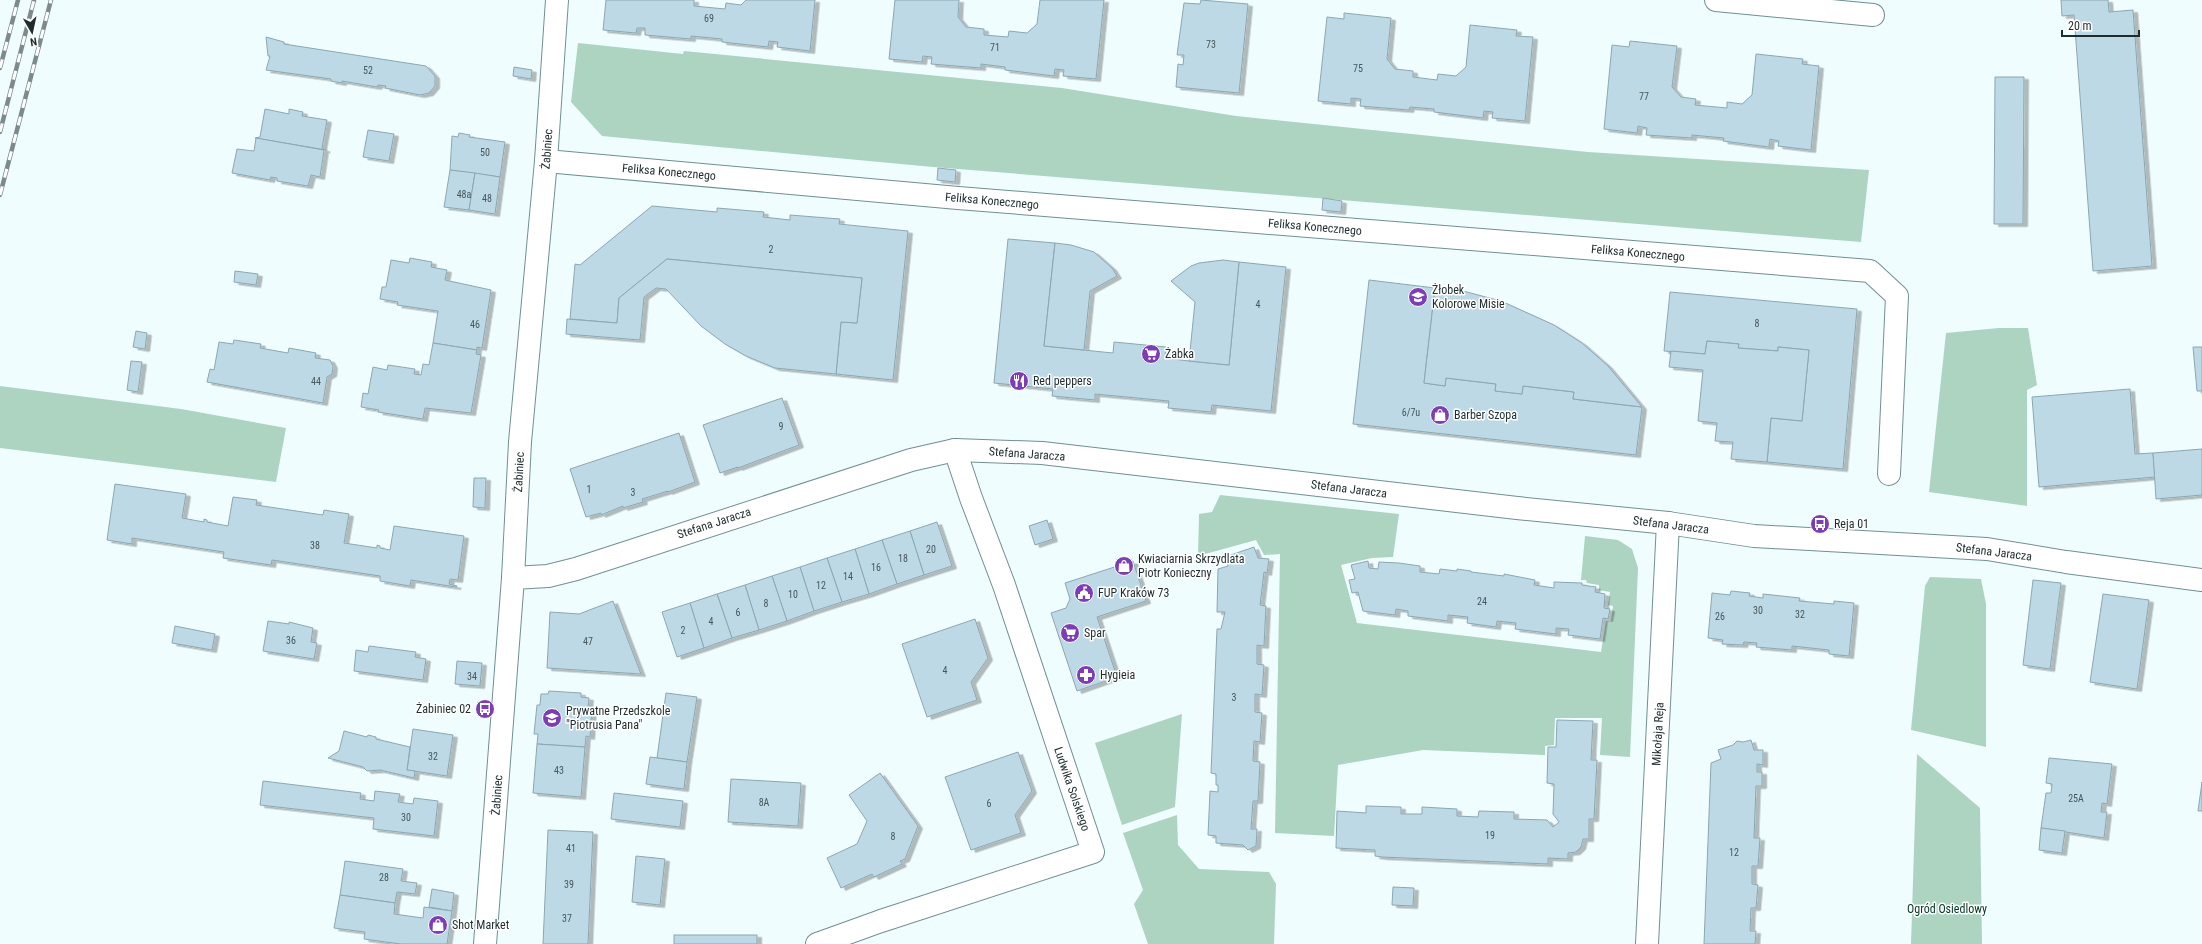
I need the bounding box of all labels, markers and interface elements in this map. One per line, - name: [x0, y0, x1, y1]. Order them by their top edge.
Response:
- north arrow: [12, 12, 52, 52]
- scale bar: [2062, 12, 2139, 38]
- house number: 69: [704, 13, 714, 24]
- text: 20 m: [2068, 19, 2092, 33]
- text: N: [29, 34, 38, 48]
- house number: 73: [1206, 39, 1216, 50]
- house number: 71: [990, 42, 1000, 53]
- house number: 75: [1353, 63, 1363, 74]
- house number: 52: [363, 65, 373, 76]
- house number: 77: [1639, 91, 1649, 102]
- street label: Żabiniec: [538, 128, 555, 170]
- house number: 50: [480, 147, 490, 158]
- street label: Feliksa Konecznego: [621, 161, 717, 183]
- house number: 48a: [457, 189, 472, 200]
- street label: Feliksa Konecznego: [944, 190, 1040, 212]
- house number: 48: [482, 193, 492, 204]
- street label: Feliksa Konecznego: [1267, 216, 1363, 238]
- street label: Feliksa Konecznego: [1590, 242, 1686, 264]
- house number: 2: [769, 244, 774, 255]
- place label: Żłobek Kolorowe Misie: [1432, 282, 1505, 311]
- school or university icon: Żłobek Kolorowe Misie: [1407, 286, 1429, 308]
- house number: 4: [1256, 299, 1261, 310]
- house number: 8: [1755, 318, 1760, 329]
- house number: 46: [470, 319, 480, 330]
- supermarket icon: Żabka: [1140, 343, 1162, 365]
- place label: Żabka: [1165, 346, 1194, 361]
- restaurant icon: Red peppers: [1008, 370, 1030, 392]
- place label: Red peppers: [1033, 374, 1092, 388]
- house number: 44: [311, 376, 321, 387]
- shop icon: Barber Szopa: [1429, 404, 1451, 426]
- house number: 6/7u: [1402, 407, 1420, 418]
- place label: Barber Szopa: [1454, 408, 1517, 422]
- house number: 9: [779, 421, 784, 432]
- street label: Stefana Jaracza: [988, 444, 1066, 464]
- street label: Żabiniec: [510, 451, 527, 493]
- street label: Stefana Jaracza: [1310, 477, 1388, 501]
- house number: 1: [587, 484, 591, 495]
- house number: 3: [631, 487, 636, 498]
- street label: Stefana Jaracza: [675, 504, 753, 541]
- street label: Stefana Jaracza: [1632, 513, 1710, 537]
- bus stop icon: Reja 01: [1809, 513, 1831, 535]
- place label: Reja 01: [1834, 517, 1869, 531]
- house number: 38: [310, 540, 320, 551]
- street label: Stefana Jaracza: [1955, 540, 2033, 564]
- house number: 20: [926, 544, 936, 555]
- place label: Kwiaciarnia Skrzydlata Piotr Konieczny: [1138, 552, 1245, 580]
- house number: 18: [898, 553, 908, 564]
- shop icon: Kwiaciarnia Skrzydlata Piotr Konieczny: [1113, 555, 1135, 577]
- house number: 16: [871, 562, 881, 573]
- house number: 14: [843, 571, 853, 582]
- house number: 12: [816, 580, 826, 591]
- public building icon: FUP Kraków 73: [1073, 582, 1095, 604]
- place label: FUP Kraków 73: [1098, 586, 1170, 600]
- house number: 10: [788, 589, 798, 600]
- house number: 24: [1477, 596, 1487, 607]
- house number: 8: [764, 598, 769, 609]
- house number: 30: [1753, 605, 1763, 616]
- house number: 6: [736, 607, 741, 618]
- house number: 32: [1795, 609, 1805, 620]
- house number: 26: [1715, 611, 1725, 622]
- house number: 4: [709, 616, 714, 627]
- supermarket icon: Spar: [1059, 622, 1081, 644]
- house number: 2: [681, 625, 686, 636]
- place label: Spar: [1084, 626, 1106, 640]
- house number: 36: [286, 635, 296, 646]
- house number: 47: [583, 636, 593, 647]
- pharmacy icon: Hygieia: [1075, 664, 1097, 686]
- house number: 4: [943, 665, 948, 676]
- place label: Hygieia: [1100, 668, 1135, 682]
- house number: 34: [467, 671, 477, 682]
- house number: 3: [1232, 692, 1237, 703]
- bus stop icon: Żabiniec 02: [474, 698, 496, 720]
- place label: Żabiniec 02: [416, 701, 471, 716]
- street label: Mikołaja Reja: [1649, 702, 1667, 766]
- place label: Prywatne Przedszkole "Piotrusia Pana": [566, 704, 671, 732]
- school or university icon: Prywatne Przedszkole "Piotrusia Pana": [541, 707, 563, 729]
- street label: Ludwika Solskiego: [1051, 745, 1093, 833]
- house number: 32: [428, 751, 438, 762]
- house number: 43: [554, 765, 564, 776]
- street label: Żabiniec: [488, 774, 505, 816]
- house number: 25A: [2068, 793, 2084, 804]
- house number: 8A: [759, 797, 770, 808]
- house number: 6: [987, 798, 992, 809]
- house number: 30: [401, 812, 411, 823]
- house number: 19: [1485, 830, 1495, 841]
- house number: 8: [891, 831, 896, 842]
- house number: 41: [566, 843, 576, 854]
- house number: 12: [1729, 847, 1739, 858]
- house number: 28: [379, 872, 389, 883]
- house number: 39: [564, 879, 574, 890]
- park label: Ogród Osiedlowy: [1907, 902, 1987, 916]
- house number: 37: [562, 913, 572, 924]
- shop icon: Shot Market: [427, 914, 449, 936]
- place label: Shot Market: [452, 918, 510, 932]

